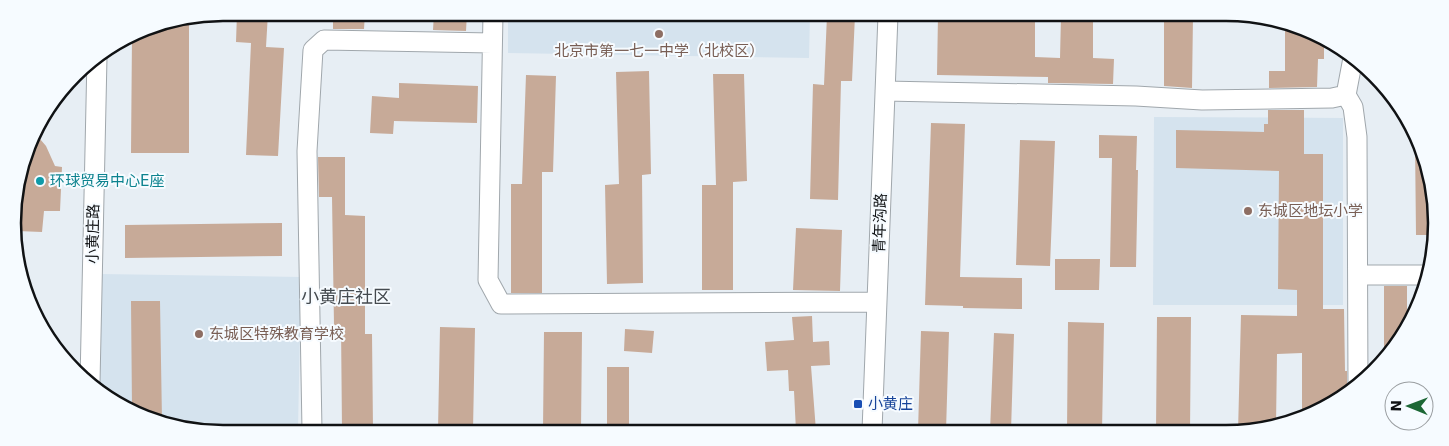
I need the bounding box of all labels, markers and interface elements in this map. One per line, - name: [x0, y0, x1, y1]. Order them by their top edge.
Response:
- marker: 北京市第一七一中学（北校区）: [653, 28, 665, 40]
- place label: 北京市第一七一中学（北校区）: [554, 42, 764, 60]
- place label: 环球贸易中心E座: [50, 172, 164, 190]
- marker: 环球贸易中心E座: [34, 175, 46, 187]
- street label: 青年沟路: [870, 193, 890, 253]
- place label: 东城区地坛小学: [1258, 202, 1363, 220]
- street label: 小黄庄路: [83, 204, 103, 264]
- marker: 东城区地坛小学: [1242, 205, 1254, 217]
- district label: 小黄庄社区: [301, 286, 391, 307]
- place label: 东城区特殊教育学校: [209, 325, 344, 343]
- marker: 东城区特殊教育学校: [193, 328, 205, 340]
- north arrow: [1384, 381, 1434, 431]
- place label: 小黄庄: [868, 395, 913, 413]
- marker: 小黄庄: [852, 398, 864, 410]
- text: N: [1388, 400, 1404, 412]

